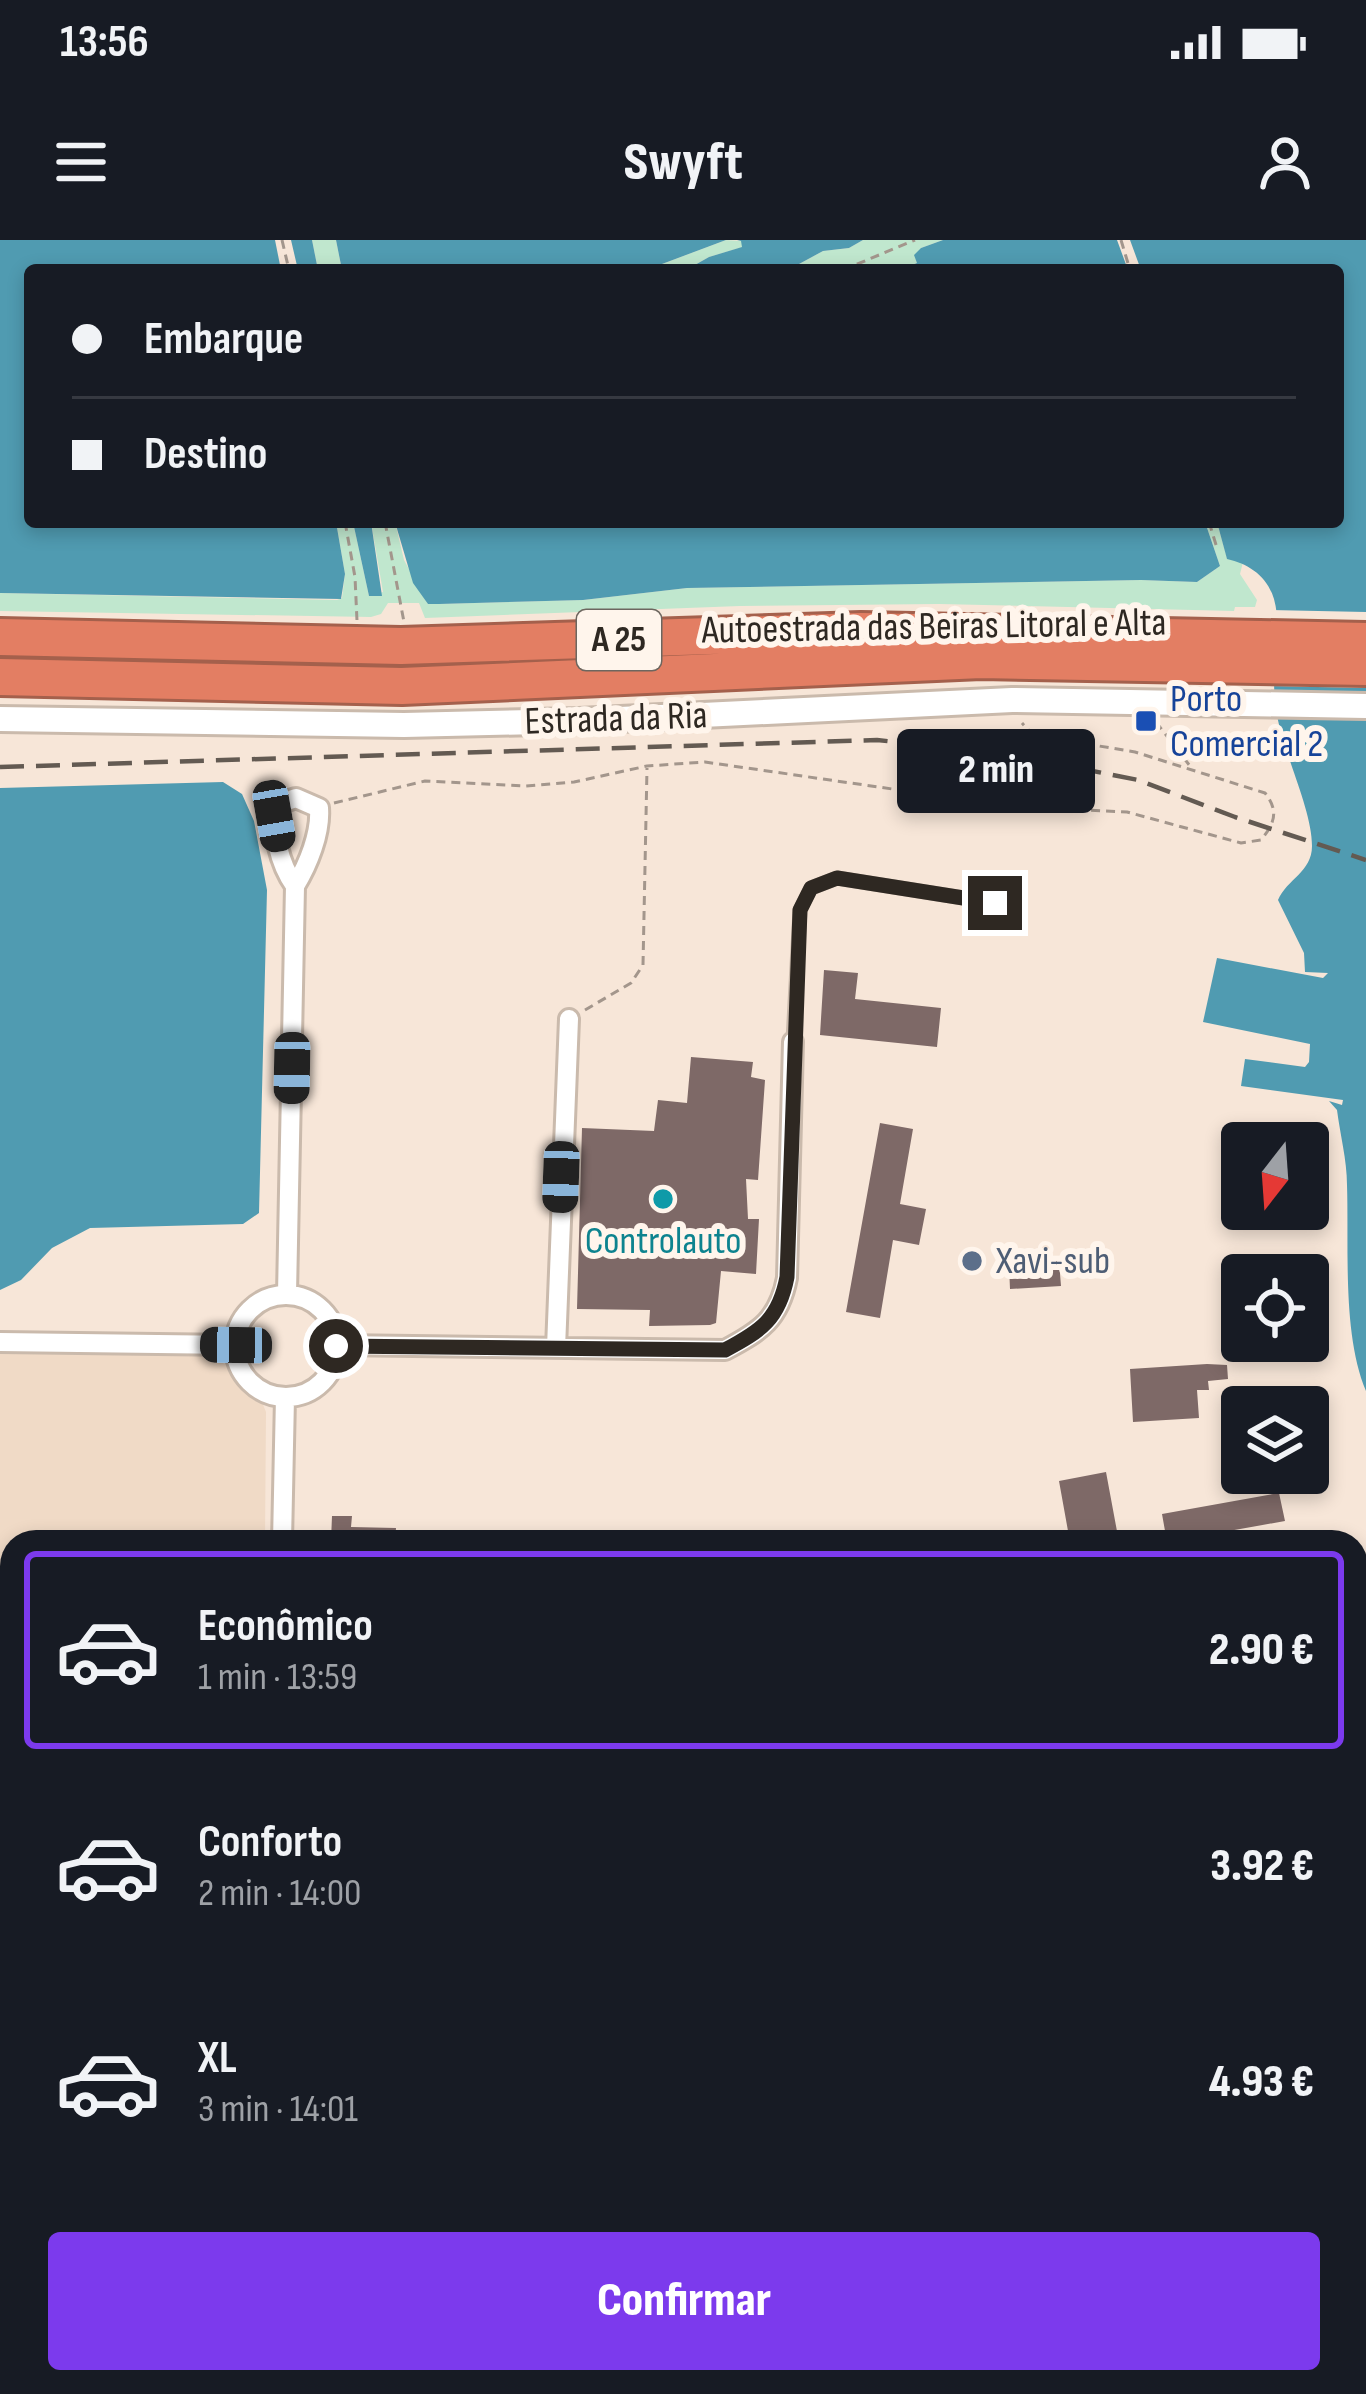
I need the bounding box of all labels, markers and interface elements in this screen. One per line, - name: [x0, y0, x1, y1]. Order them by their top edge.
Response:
- text: 13:56: [60, 15, 149, 70]
- icon: menu: [48, 129, 114, 195]
- icon: person: [1252, 129, 1318, 195]
- text: Swyft: [623, 130, 743, 195]
- text: Embarque: [144, 312, 303, 367]
- text: Destino: [144, 427, 267, 482]
- street label: Autoestrada das Beiras Litoral e Alta: [700, 599, 1167, 655]
- road number: A 25: [577, 610, 661, 670]
- place label: Porto Comercial 2: [1170, 676, 1323, 768]
- street label: Estrada da Ria: [524, 692, 708, 746]
- marker: Porto Comercial 2: [1133, 708, 1159, 734]
- callout: 2 min: [896, 729, 1094, 813]
- text: 2 min: [958, 747, 1034, 794]
- car: [250, 777, 298, 855]
- route end: [968, 876, 1022, 930]
- car: [273, 1032, 311, 1104]
- north arrow: [1221, 1122, 1329, 1230]
- map controls: [1221, 1122, 1329, 1494]
- car: [542, 1140, 580, 1214]
- marker: Controlauto: [650, 1186, 676, 1212]
- place label: Controlauto: [585, 1218, 741, 1265]
- place label: Xavi-sub: [995, 1238, 1110, 1285]
- marker: Xavi-sub: [959, 1248, 985, 1274]
- button: locate: [1221, 1254, 1329, 1362]
- route start: [309, 1319, 363, 1373]
- car: [200, 1326, 272, 1364]
- button: layers: [1221, 1386, 1329, 1494]
- icon: car: [54, 1596, 162, 1704]
- text: Econômico: [198, 1599, 373, 1654]
- text: 2.90 €: [1209, 1623, 1314, 1678]
- text: 1 min · 13:59: [198, 1654, 357, 1701]
- icon: car: [54, 1812, 162, 1920]
- text: Conforto: [198, 1815, 342, 1870]
- text: 3.92 €: [1210, 1839, 1314, 1894]
- text: 2 min · 14:00: [198, 1870, 362, 1917]
- icon: car: [54, 2028, 162, 2136]
- text: XL: [198, 2031, 237, 2086]
- text: 4.93 €: [1209, 2055, 1314, 2110]
- text: 3 min · 14:01: [198, 2086, 358, 2133]
- button: Confirmar: [48, 2232, 1320, 2370]

